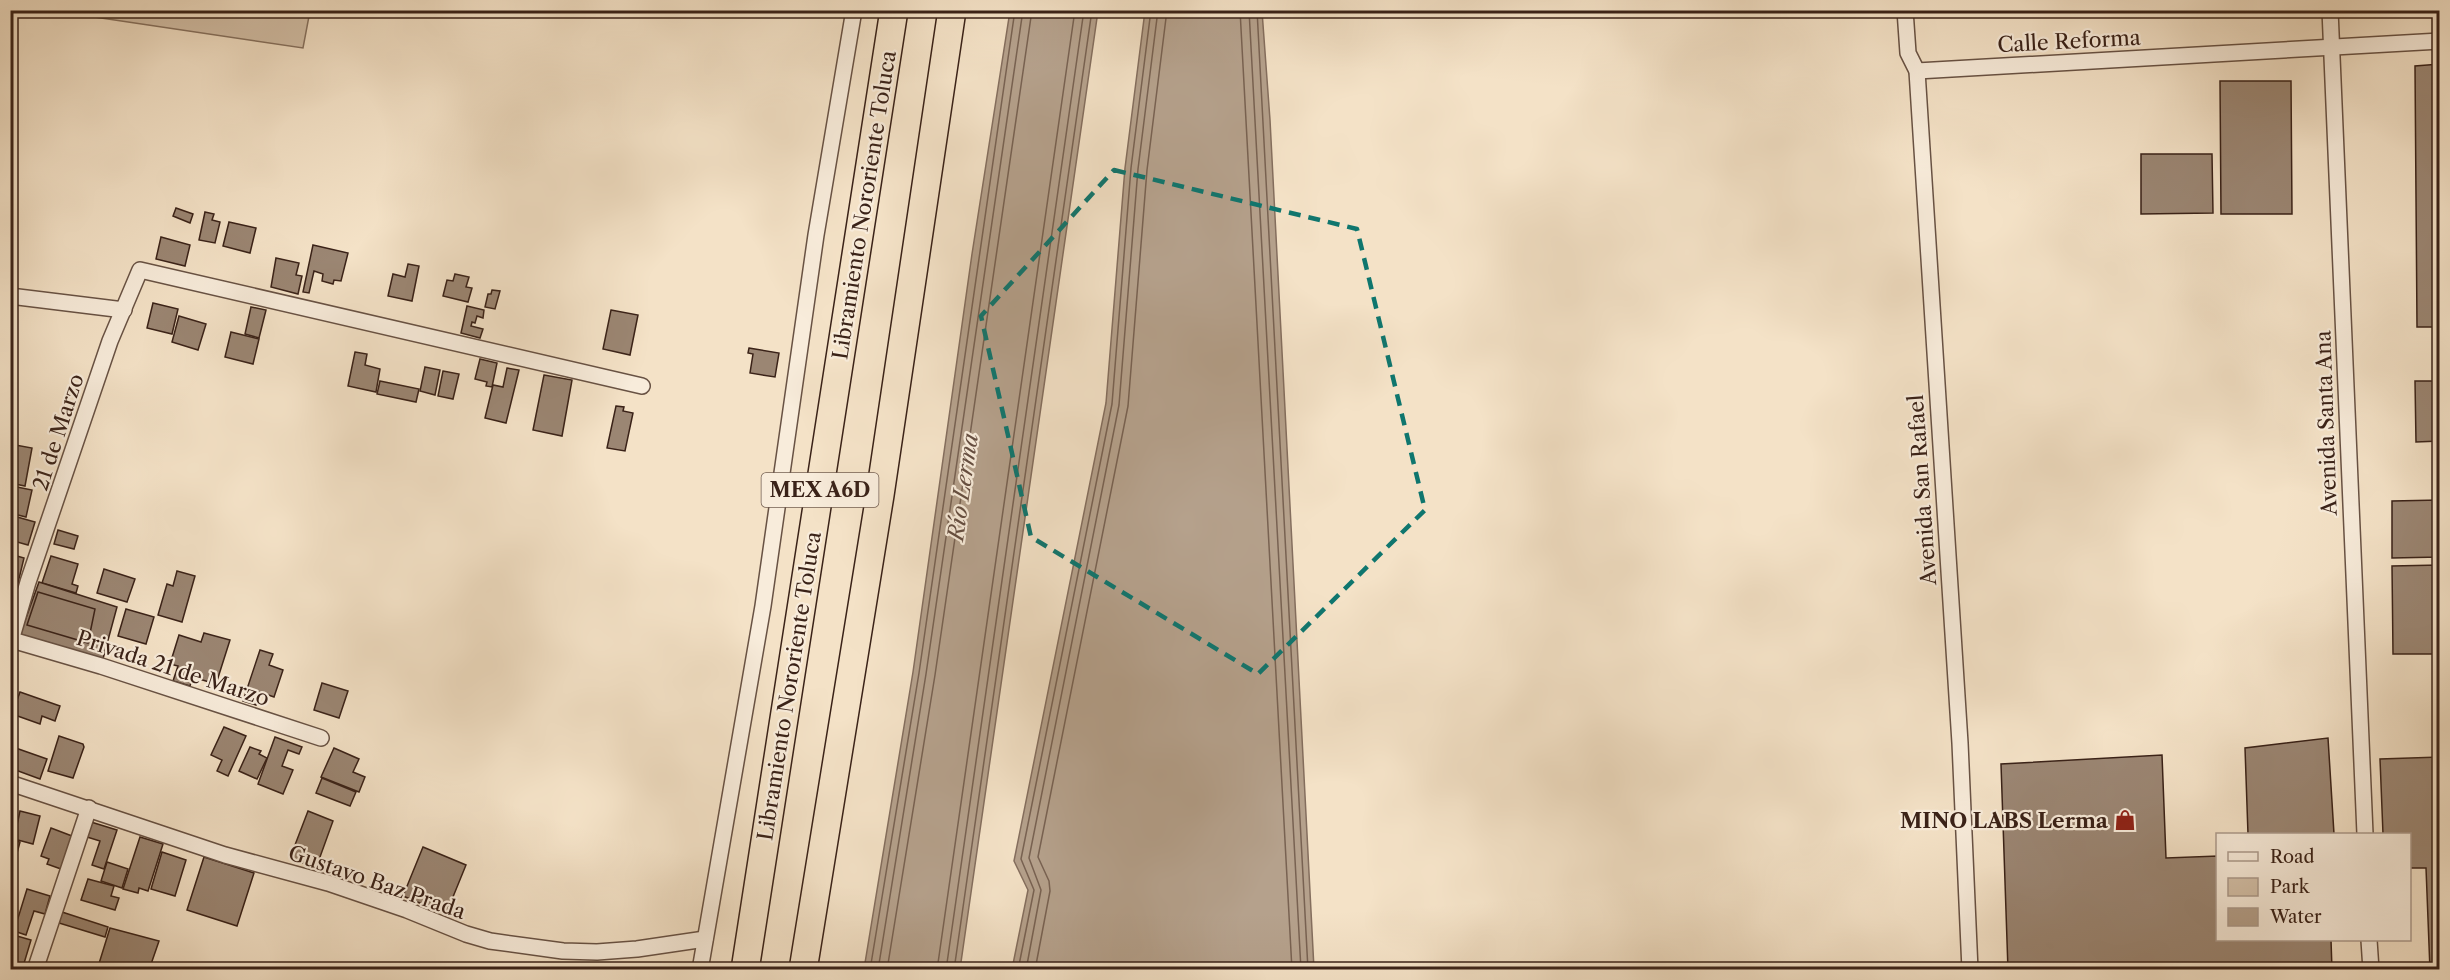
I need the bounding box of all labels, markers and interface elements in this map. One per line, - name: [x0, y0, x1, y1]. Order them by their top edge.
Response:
- street label: Calle Reforma: [1997, 25, 2142, 57]
- street label: Libramiento Nororiente Toluca: [827, 48, 901, 361]
- street label: Avenida Santa Ana: [2310, 329, 2342, 517]
- street label: 21 de Marzo: [27, 370, 89, 494]
- street label: Avenida San Rafael: [1903, 394, 1941, 587]
- water label: Río Lerma: [942, 432, 984, 544]
- road number: MEX A6D: [762, 473, 878, 507]
- street label: Libramiento Nororiente Toluca: [752, 529, 826, 842]
- street label: Privada 21 de Marzo: [73, 625, 273, 711]
- place label: MINO LABS Lerma: [1900, 808, 2109, 833]
- shop icon: MINO LABS Lerma: [2113, 808, 2137, 832]
- legend: [2216, 833, 2411, 941]
- street label: Gustavo Baz Prada: [285, 840, 470, 924]
- text: Road: [2270, 846, 2315, 868]
- text: Park: [2270, 876, 2311, 898]
- text: Water: [2269, 906, 2322, 928]

